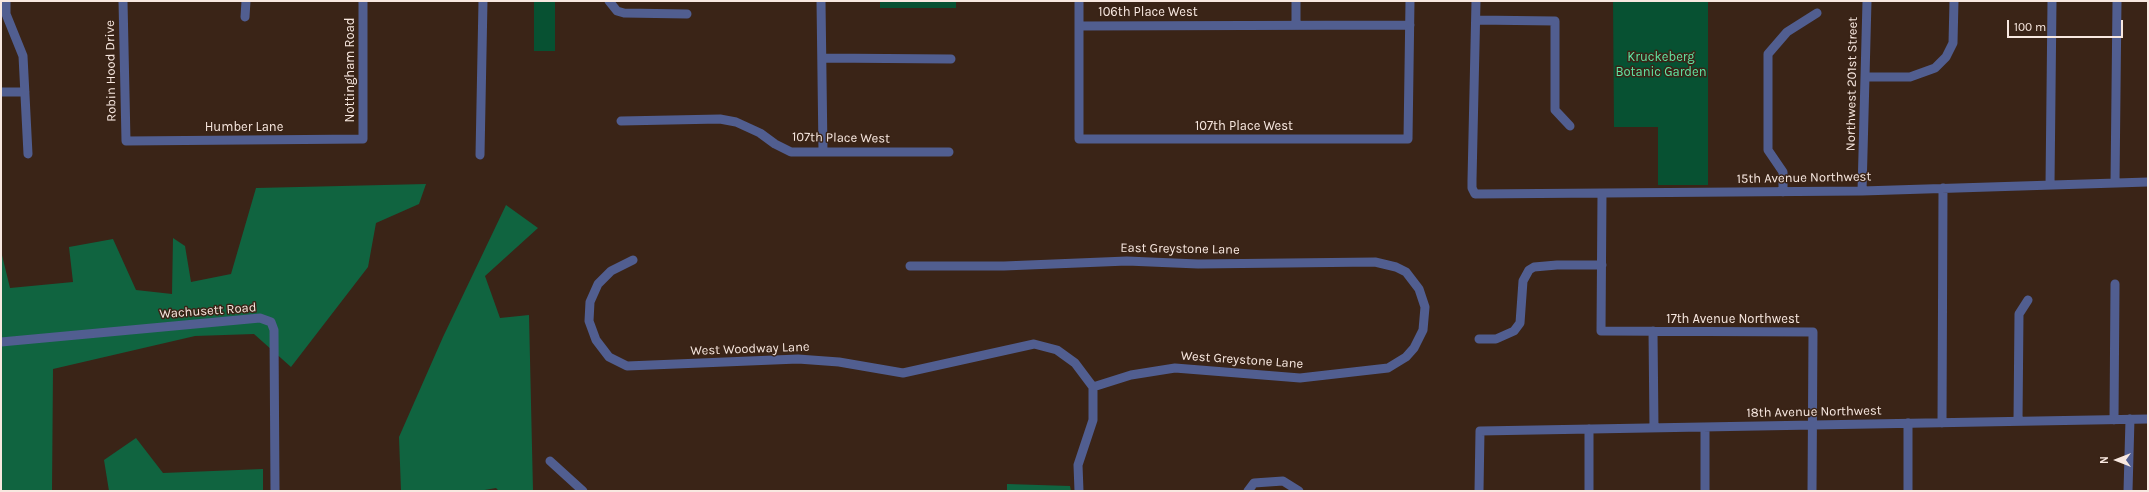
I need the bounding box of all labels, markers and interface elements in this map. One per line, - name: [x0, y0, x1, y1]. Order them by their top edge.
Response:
- street label: 106th Place West: [1098, 4, 1198, 20]
- scale bar: [2009, 12, 2125, 38]
- street label: Nottingham Road: [342, 17, 358, 123]
- street label: Northwest 201st Street: [1843, 17, 1861, 151]
- street label: Robin Hood Drive: [102, 20, 120, 122]
- text: 100 m: [2014, 20, 2046, 34]
- park label: Kruckeberg Botanic Garden: [1615, 49, 1707, 80]
- street label: 107th Place West: [1195, 118, 1293, 134]
- street label: Humber Lane: [205, 119, 283, 135]
- street label: 107th Place West: [792, 129, 890, 147]
- street label: 15th Avenue Northwest: [1737, 169, 1871, 187]
- street label: East Greystone Lane: [1120, 240, 1240, 258]
- street label: Wachusett Road: [159, 300, 257, 322]
- street label: 17th Avenue Northwest: [1666, 311, 1800, 327]
- street label: West Woodway Lane: [690, 339, 810, 359]
- street label: West Greystone Lane: [1180, 348, 1304, 372]
- street label: 18th Avenue Northwest: [1746, 403, 1882, 421]
- north arrow: [2097, 440, 2137, 480]
- text: N: [2098, 456, 2111, 464]

